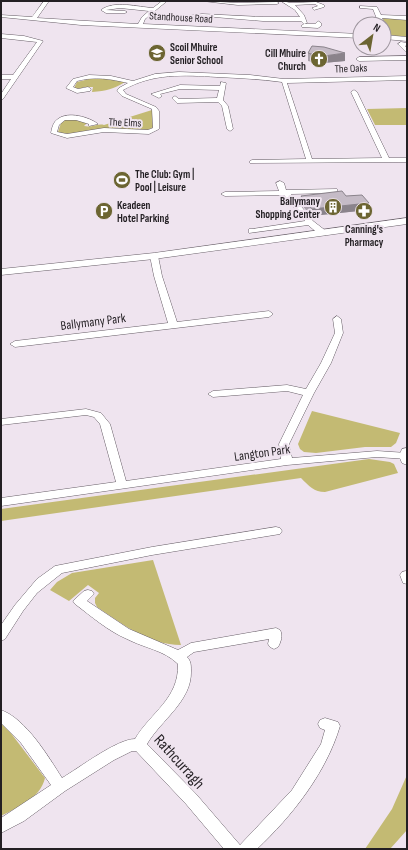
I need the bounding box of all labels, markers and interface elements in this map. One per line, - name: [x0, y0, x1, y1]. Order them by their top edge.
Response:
- street label: Standhouse Road: [149, 9, 214, 26]
- north arrow: [352, 16, 392, 56]
- text: N: [371, 21, 383, 35]
- place label: Scoil Mhuire Senior School: [170, 41, 223, 67]
- school or university icon: Scoil Mhuire Senior School: [147, 43, 167, 63]
- place label: Cill Mhuire Church: [265, 47, 306, 73]
- church icon: Cill Mhuire Church: [309, 49, 329, 69]
- street label: The Oaks: [334, 61, 368, 76]
- street label: The Elms: [108, 115, 142, 130]
- place label: The Club: Gym | Pool | Leisure: [135, 167, 194, 194]
- sports icon: The Club: Gym | Pool | Leisure: [112, 170, 132, 190]
- place label: Ballymany Shopping Center: [255, 195, 321, 221]
- building icon: Ballymany Shopping Center: [323, 197, 343, 217]
- place label: Keadeen Hotel Parking: [117, 199, 169, 225]
- parking icon: Keadeen Hotel Parking: [94, 201, 114, 221]
- pharmacy icon: Canning's Pharmacy: [354, 201, 374, 221]
- place label: Canning's Pharmacy: [345, 223, 384, 249]
- street label: Ballymany Park: [60, 310, 127, 334]
- street label: Langton Park: [233, 441, 291, 465]
- street label: Rathcurragh: [150, 731, 208, 793]

